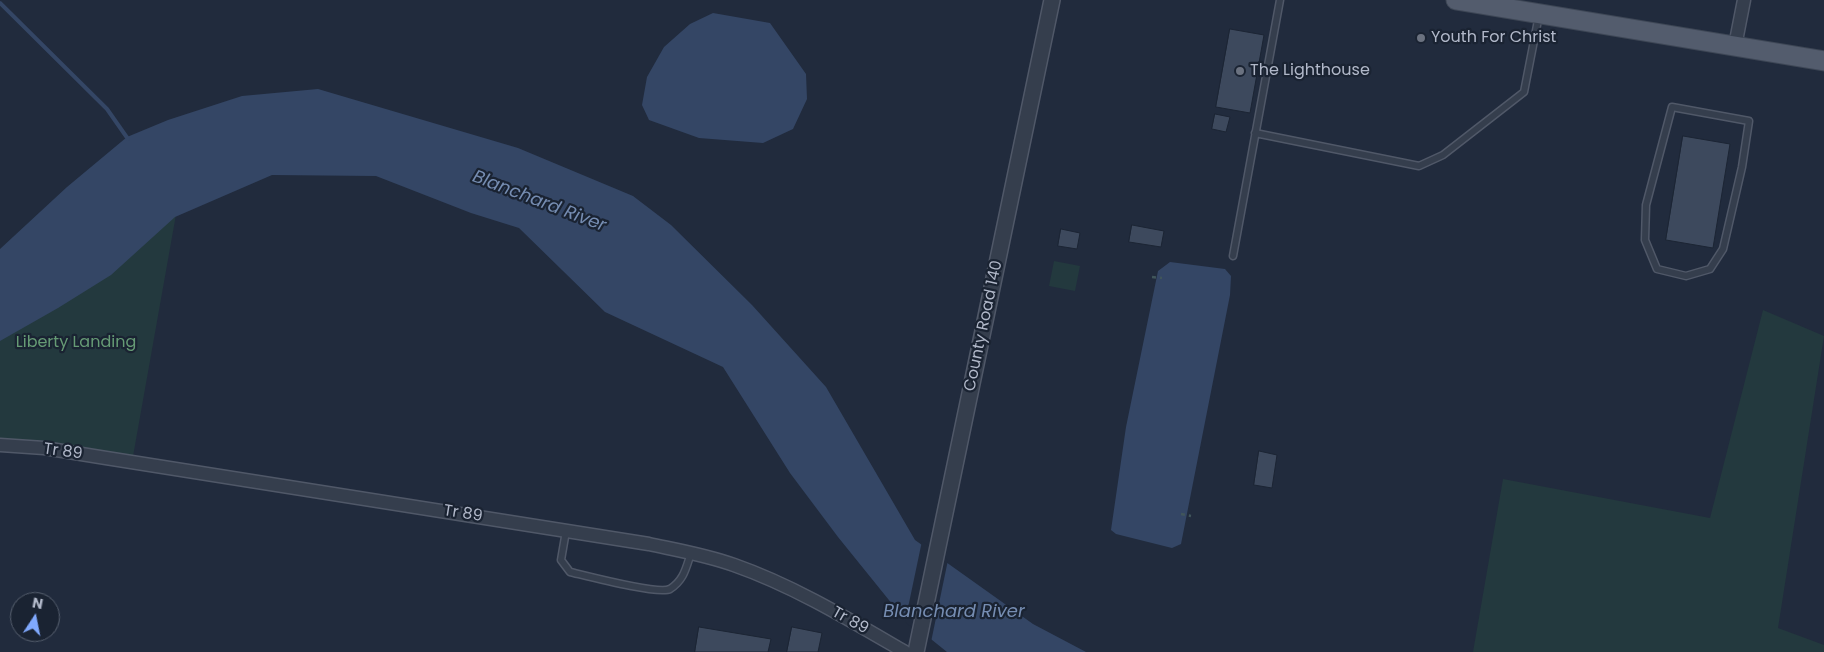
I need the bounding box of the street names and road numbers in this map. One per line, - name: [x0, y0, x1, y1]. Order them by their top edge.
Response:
- street label: County Road 140: [961, 259, 1007, 393]
- street label: Tr 89: [42, 440, 84, 464]
- street label: Tr 89: [442, 501, 484, 527]
- street label: Tr 89: [828, 603, 872, 639]

